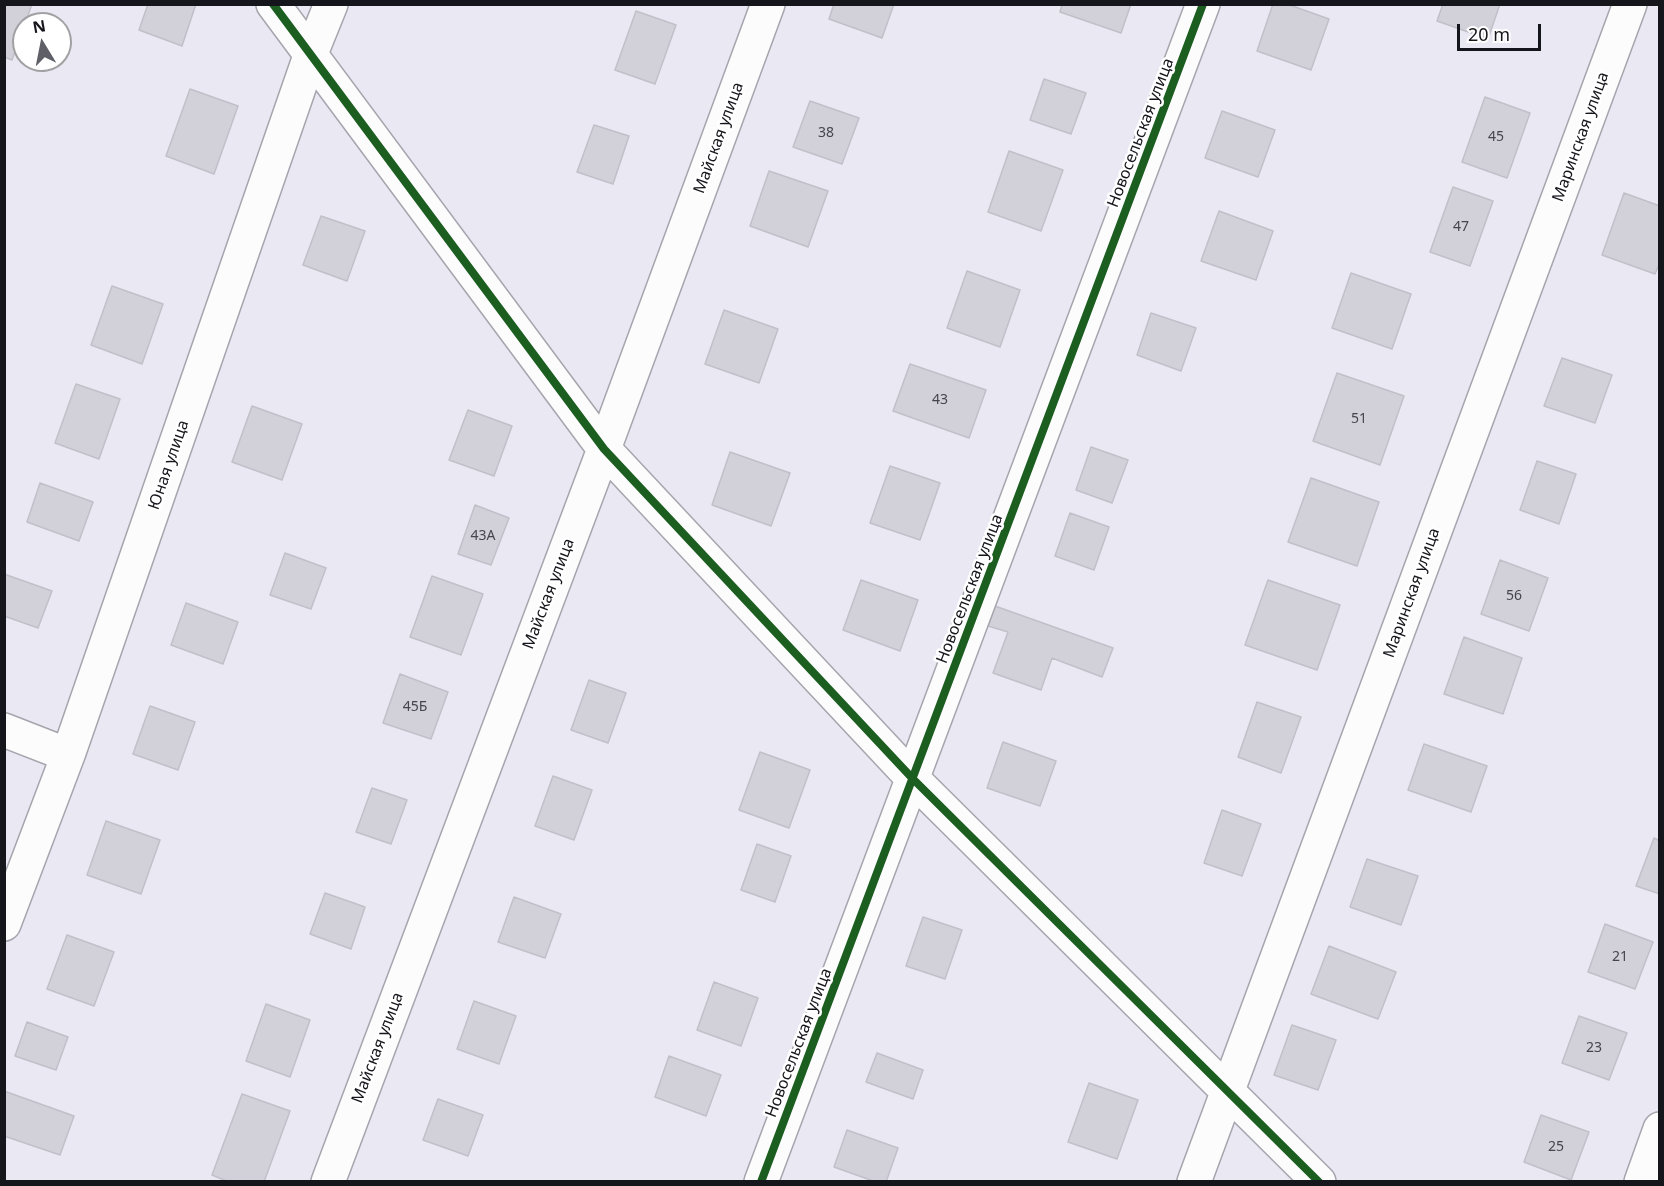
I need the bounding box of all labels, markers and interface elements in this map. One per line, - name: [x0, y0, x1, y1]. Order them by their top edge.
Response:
- north arrow: [12, 12, 72, 72]
- scale bar: [1460, 12, 1544, 50]
- text: N: [31, 14, 48, 38]
- text: 20 m: [1468, 22, 1510, 46]
- street label: Новосельская улица: [1104, 56, 1178, 210]
- street label: Маринская улица: [1549, 70, 1613, 204]
- street label: Майская улица: [690, 80, 748, 196]
- house number: 38: [818, 125, 834, 141]
- house number: 45: [1488, 129, 1504, 145]
- house number: 47: [1453, 219, 1469, 235]
- house number: 43: [932, 392, 948, 408]
- house number: 51: [1351, 411, 1367, 427]
- street label: Юная улица: [145, 418, 193, 512]
- street label: Новосельская улица: [933, 512, 1007, 666]
- street label: Маринская улица: [1380, 526, 1444, 660]
- house number: 43А: [471, 528, 495, 544]
- street label: Майская улица: [519, 536, 579, 652]
- house number: 56: [1506, 588, 1522, 604]
- house number: 45Б: [403, 699, 427, 715]
- house number: 21: [1612, 949, 1628, 965]
- street label: Новосельская улица: [762, 966, 836, 1120]
- street label: Майская улица: [348, 990, 408, 1106]
- house number: 23: [1586, 1040, 1602, 1056]
- house number: 25: [1548, 1139, 1564, 1155]

